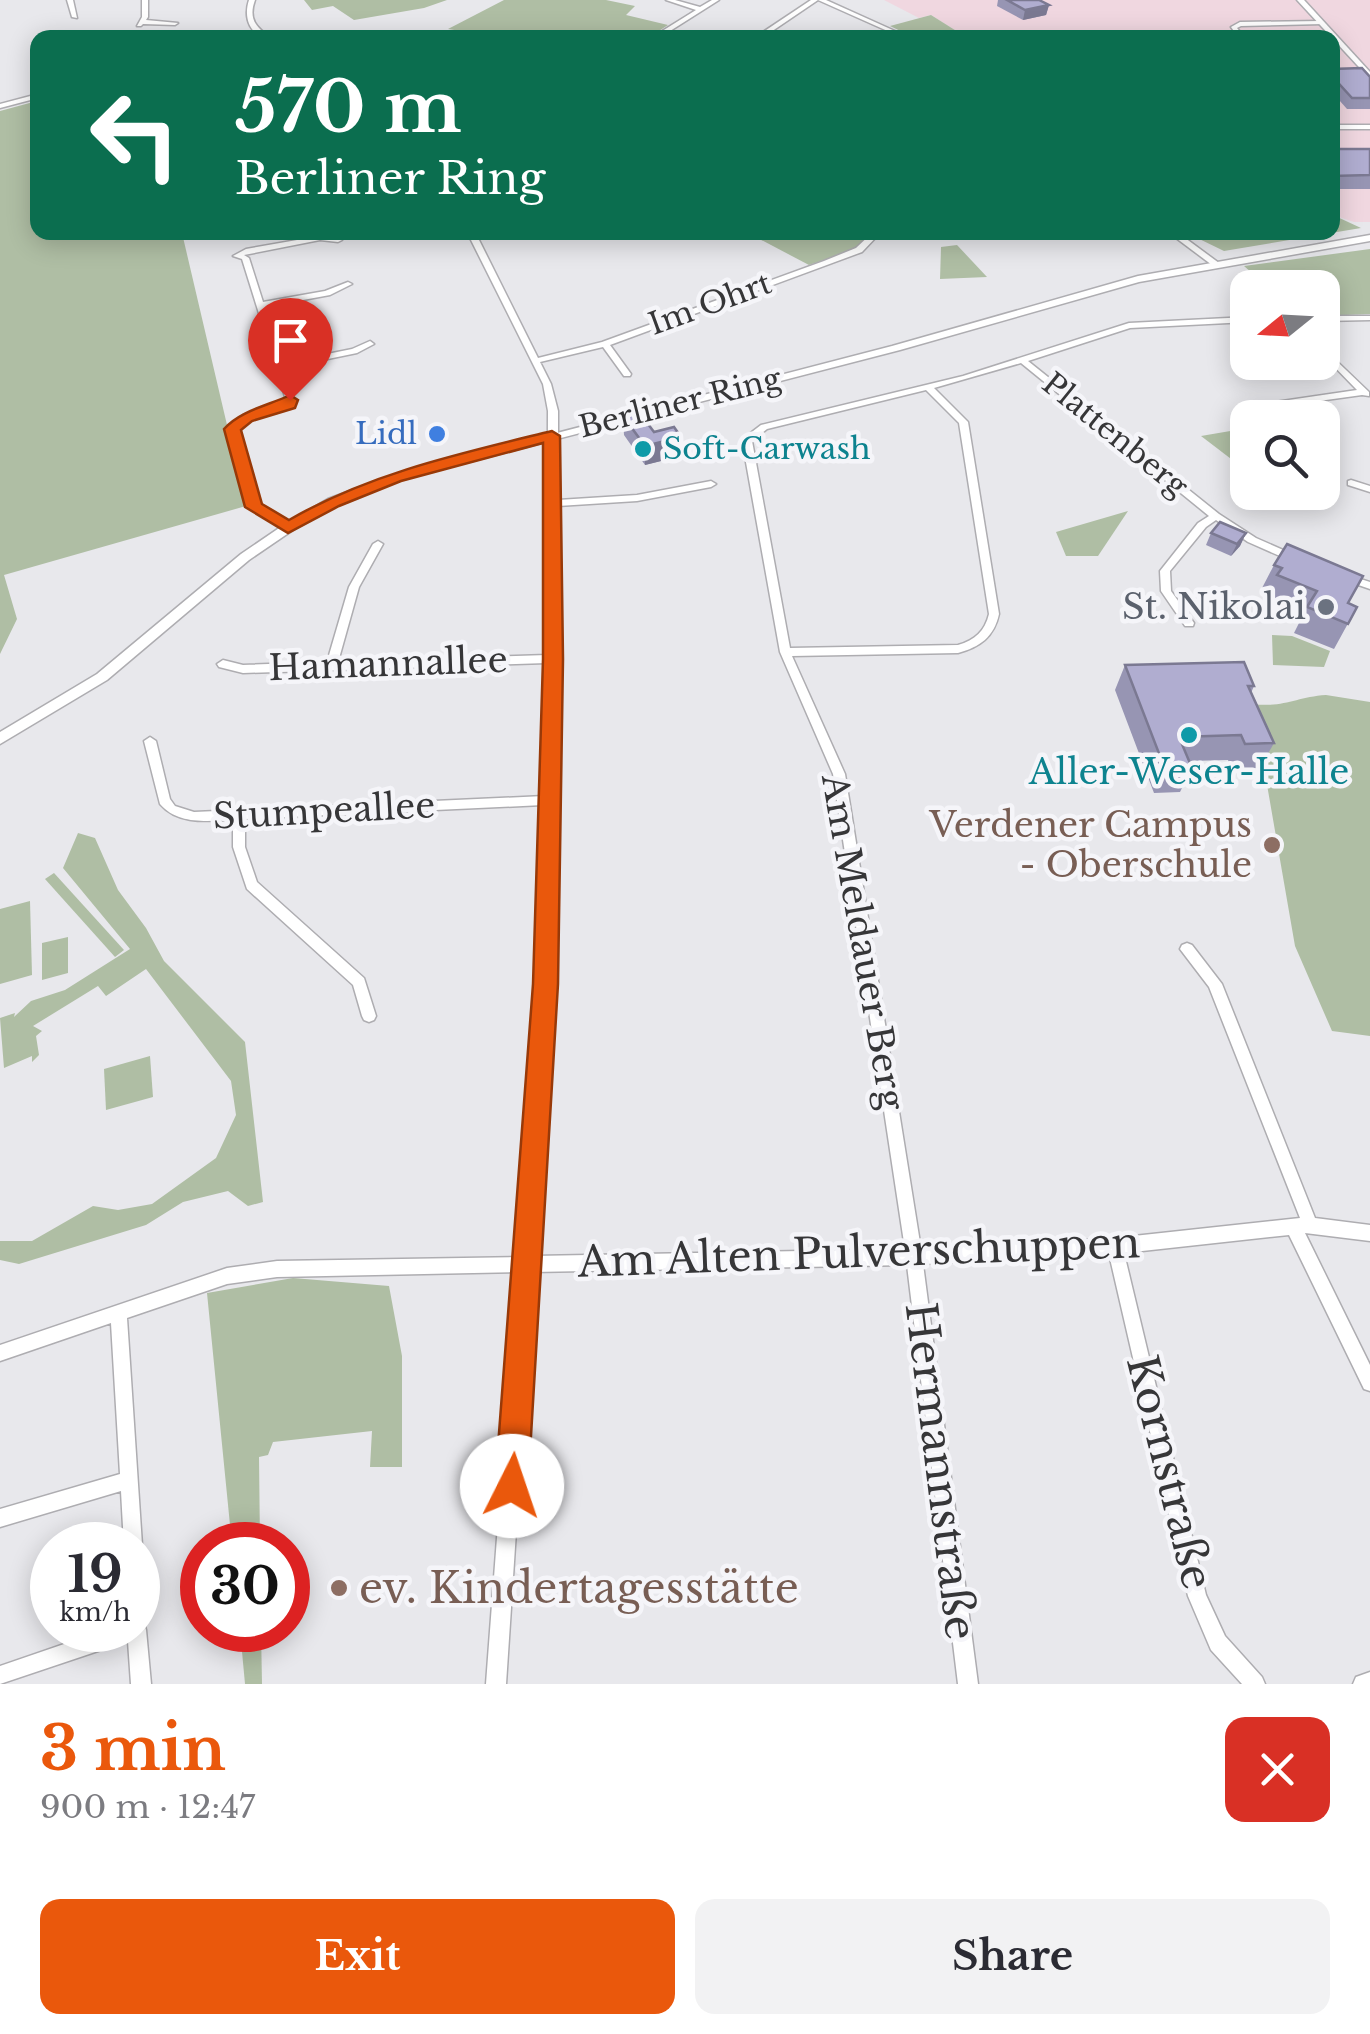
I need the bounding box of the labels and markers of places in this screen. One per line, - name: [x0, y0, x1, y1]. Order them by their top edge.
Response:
- pin: [248, 298, 333, 401]
- place label: Lidl: [355, 415, 417, 452]
- marker: Lidl: [426, 423, 448, 445]
- place label: Soft-Carwash: [663, 430, 871, 467]
- marker: Soft-Carwash: [632, 438, 654, 460]
- place label: St. Nikolai: [1122, 585, 1306, 628]
- marker: St. Nikolai: [1315, 596, 1337, 618]
- marker: Aller-Weser-Halle: [1178, 724, 1200, 746]
- place label: Aller-Weser-Halle: [1028, 750, 1349, 793]
- place label: Verdener Campus - Oberschule: [928, 803, 1252, 886]
- marker: Verdener Campus - Oberschule: [1261, 834, 1283, 856]
- place label: ev. Kindertagesstätte: [359, 1562, 799, 1614]
- marker: ev. Kindertagesstätte: [328, 1577, 350, 1599]

